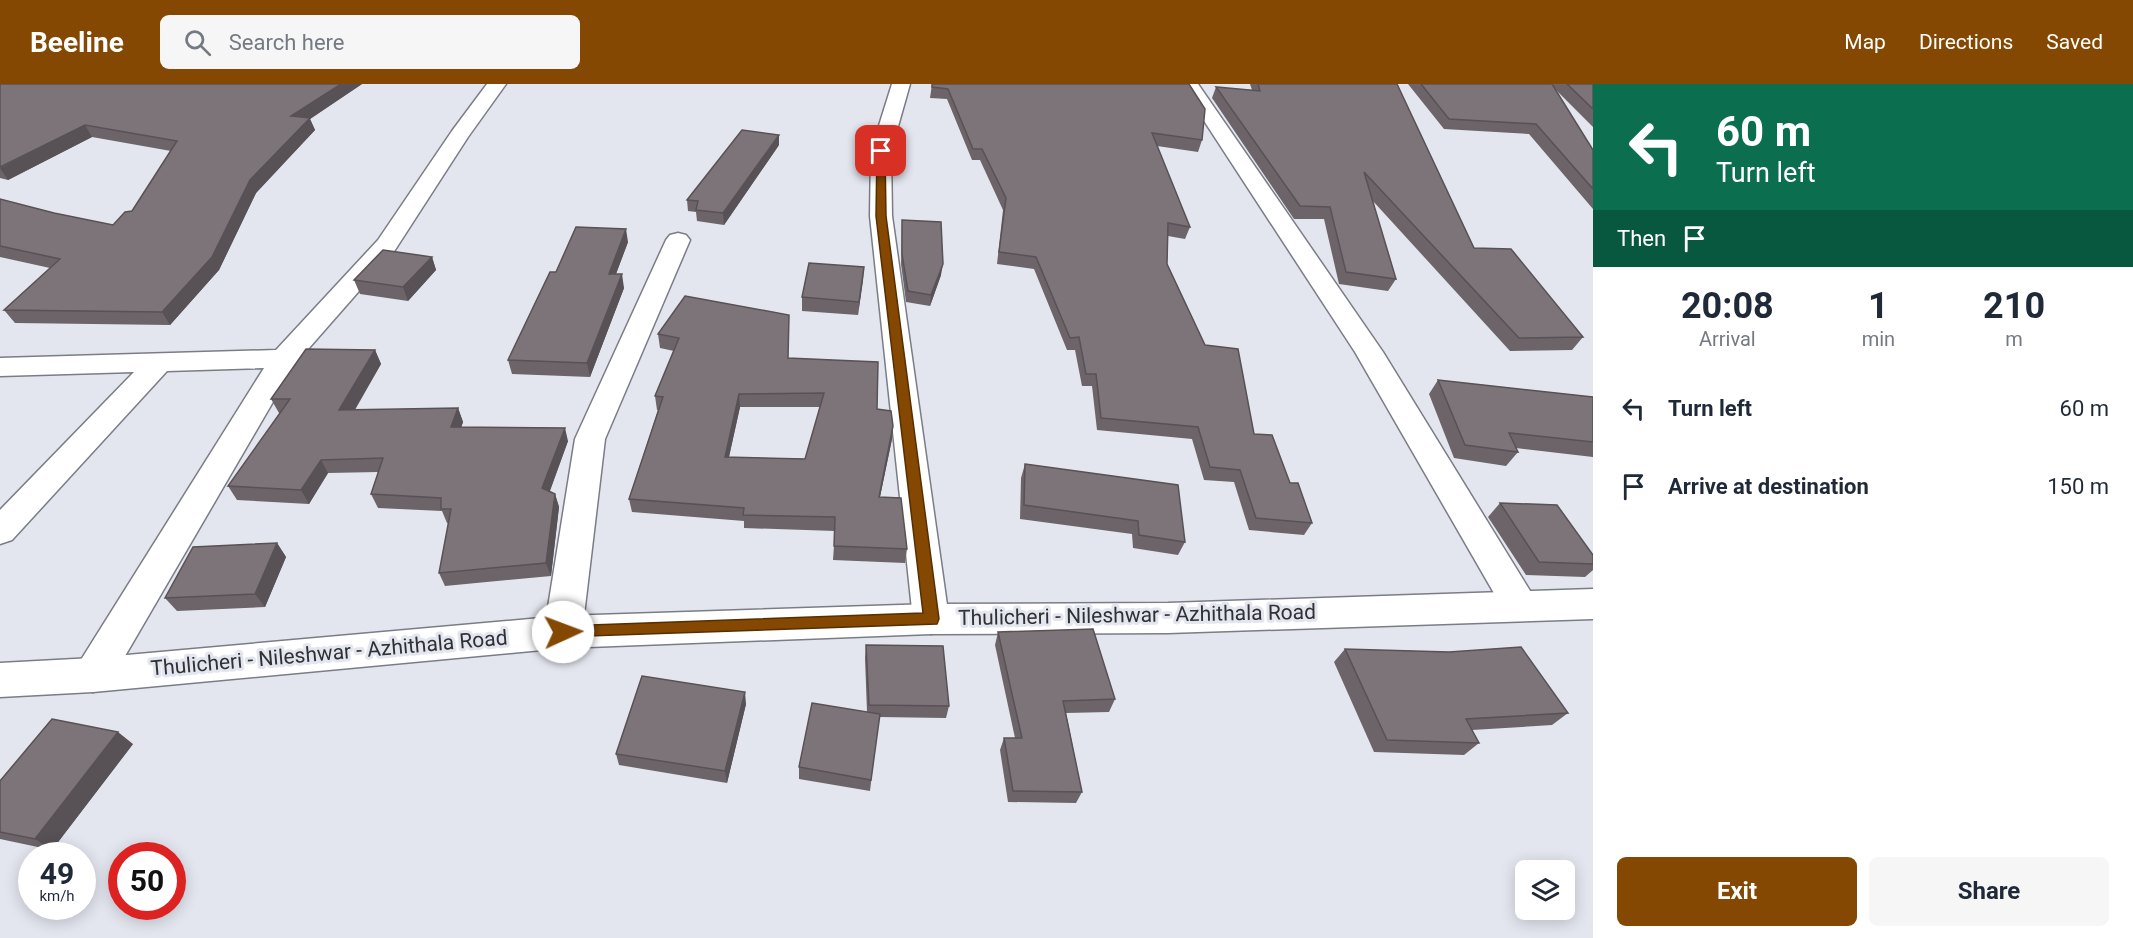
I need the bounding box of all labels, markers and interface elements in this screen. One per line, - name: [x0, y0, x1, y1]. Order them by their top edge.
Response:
- search box: [160, 15, 580, 69]
- text: Beeline: [30, 26, 124, 59]
- icon: search: [181, 26, 214, 59]
- text: Search here: [229, 30, 345, 55]
- text: Map: [1844, 30, 1886, 54]
- text: Directions: [1919, 30, 2013, 54]
- text: Saved: [2046, 30, 2103, 54]
- text: 60 m: [1716, 107, 1811, 156]
- icon: left: [1617, 108, 1695, 186]
- pin: [855, 125, 906, 176]
- icon: arrive: [864, 134, 897, 167]
- text: Turn left: [1716, 157, 1816, 189]
- icon: arrive: [1678, 222, 1711, 255]
- text: Then: [1617, 226, 1666, 251]
- text: 20:08: [1681, 285, 1774, 327]
- text: 1: [1868, 285, 1889, 327]
- text: 210: [1983, 285, 2045, 327]
- text: Arrival: [1699, 327, 1756, 351]
- text: min: [1862, 327, 1895, 351]
- text: m: [2005, 327, 2023, 351]
- icon: left: [1617, 392, 1650, 425]
- text: Turn left: [1668, 396, 1752, 421]
- text: 60 m: [2060, 396, 2109, 421]
- icon: arrive: [1617, 470, 1650, 503]
- text: Arrive at destination: [1668, 474, 1869, 499]
- text: 150 m: [2047, 474, 2109, 499]
- position arrow: [531, 600, 595, 664]
- street label: Thulicheri - Nileshwar - Azhithala Road: [958, 600, 1316, 630]
- street label: Thulicheri - Nileshwar - Azhithala Road: [150, 625, 508, 681]
- speed limit sign: 50: [108, 842, 186, 920]
- text: 49: [40, 856, 74, 891]
- button: Exit: [1617, 857, 1857, 926]
- button: Share: [1869, 857, 2109, 926]
- map controls: [1515, 860, 1575, 920]
- button: layers: [1515, 860, 1575, 920]
- text: km/h: [39, 887, 75, 905]

